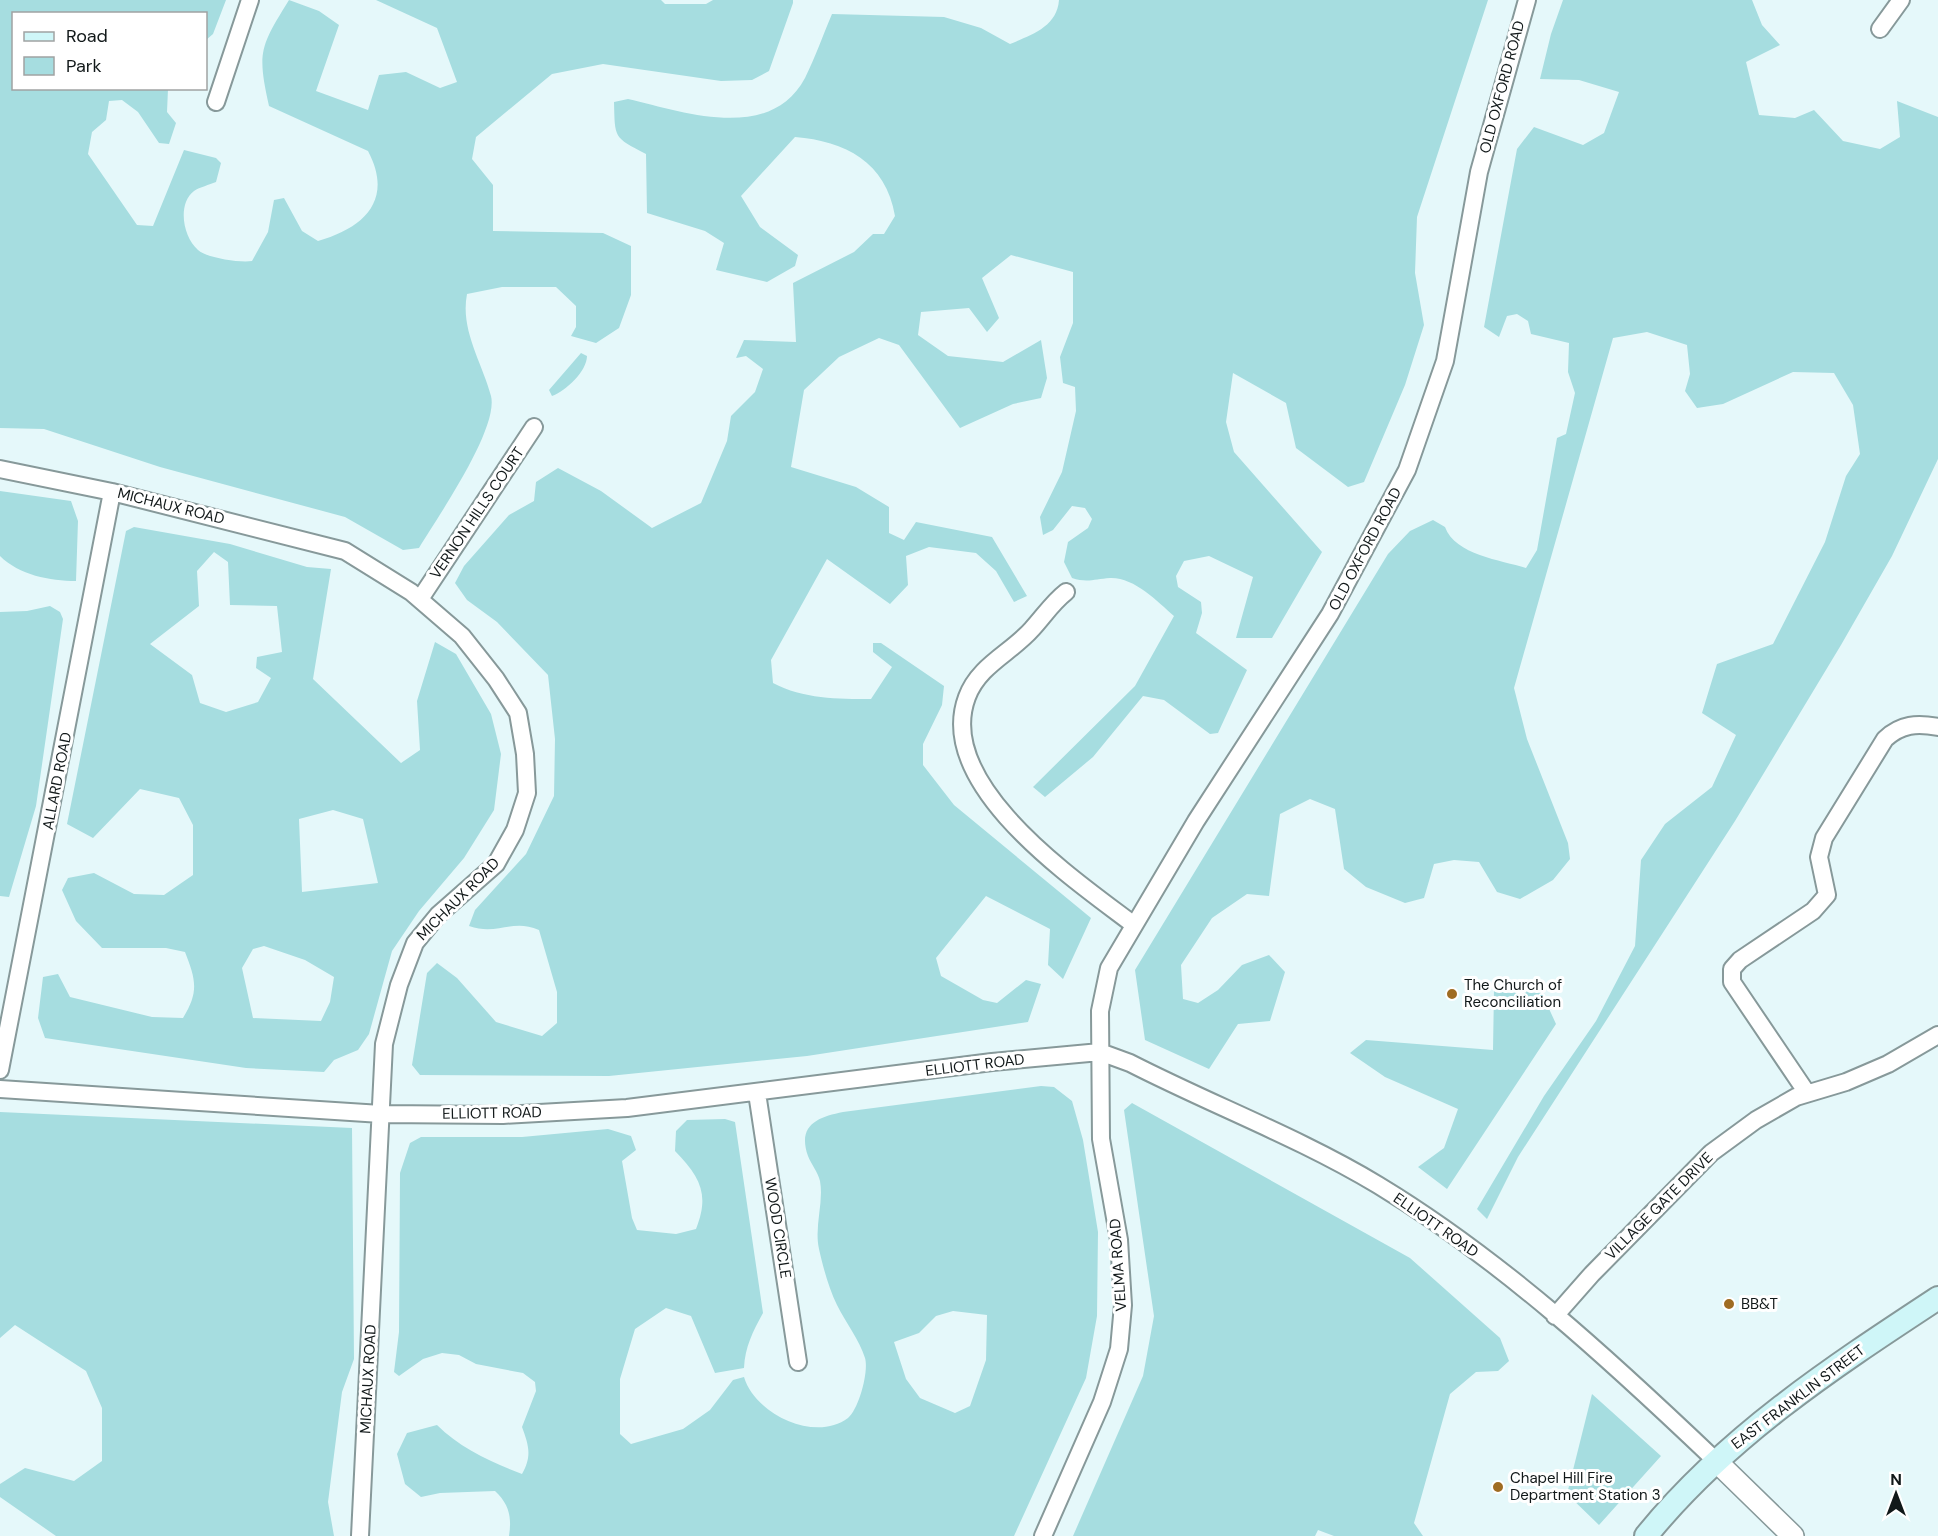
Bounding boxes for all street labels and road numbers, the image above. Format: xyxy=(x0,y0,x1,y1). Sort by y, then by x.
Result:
street label: OLD OXFORD ROAD xyxy=(1475,18,1529,156)
street label: VERNON HILLS COURT xyxy=(425,443,529,583)
street label: MICHAUX ROAD xyxy=(115,483,227,529)
street label: OLD OXFORD ROAD xyxy=(1324,484,1406,614)
street label: ALLARD ROAD xyxy=(38,730,76,832)
street label: MICHAUX ROAD xyxy=(412,853,504,945)
street label: ELLIOTT ROAD xyxy=(924,1049,1026,1081)
street label: ELLIOTT ROAD xyxy=(442,1102,542,1124)
street label: VILLAGE GATE DRIVE xyxy=(1601,1148,1717,1264)
street label: WOOD CIRCLE xyxy=(760,1176,796,1280)
street label: ELLIOTT ROAD xyxy=(1389,1188,1483,1262)
street label: VELMA ROAD xyxy=(1105,1218,1131,1312)
street label: MICHAUX ROAD xyxy=(355,1324,381,1434)
street label: EAST FRANKLIN STREET xyxy=(1727,1340,1869,1454)

